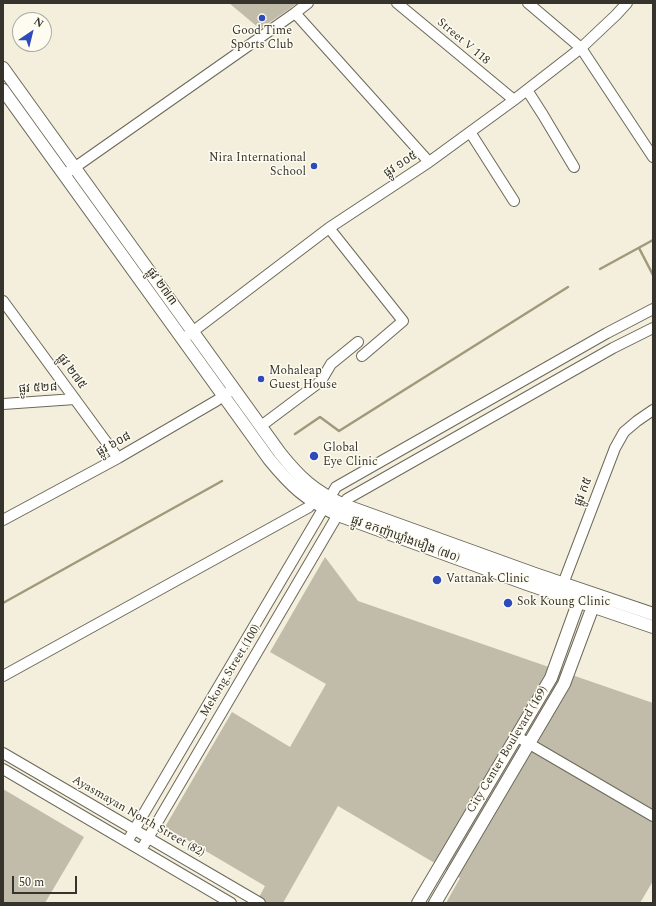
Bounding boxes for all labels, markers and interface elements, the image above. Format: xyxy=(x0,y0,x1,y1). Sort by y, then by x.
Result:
north arrow xyxy=(12,12,52,52)
text: N xyxy=(30,13,47,32)
marker: Good Time Sports Club xyxy=(257,13,267,23)
street label: Street V 118 xyxy=(434,16,492,68)
place label: Good Time Sports Club xyxy=(231,25,293,53)
street label: ផ្លូវ ១០៥ xyxy=(381,149,421,181)
place label: Nira International School xyxy=(209,152,306,180)
marker: Nira International School xyxy=(309,161,319,171)
street label: ផ្លូវ ២៧៣ xyxy=(142,265,180,309)
street label: ផ្លូវ ២៧៥ xyxy=(53,351,89,393)
place label: Mohaleap Guest House xyxy=(269,365,337,393)
marker: Mohaleap Guest House xyxy=(256,374,266,384)
street label: ផ្លូវ ៥២៨ xyxy=(18,381,58,397)
street label: ផ្លូវ ៦០៨ xyxy=(94,430,134,460)
place label: Global Eye Clinic xyxy=(323,442,378,470)
marker: Global Eye Clinic xyxy=(308,450,320,462)
street label: ផ្លូវ ក៥ xyxy=(572,476,596,508)
street label: ផ្លូវ ឧកញ៉ាឃ្លាំងមឿង (៧០) xyxy=(348,514,462,566)
place label: Vattanak Clinic xyxy=(446,573,529,587)
marker: Vattanak Clinic xyxy=(431,574,443,586)
place label: Sok Koung Clinic xyxy=(517,596,610,610)
marker: Sok Koung Clinic xyxy=(502,597,514,609)
street label: Mekong Street (100) xyxy=(198,622,264,720)
street label: City Center Boulevard (169) xyxy=(464,684,552,816)
street label: Ayasmayan North Street (82) xyxy=(69,773,207,861)
scale bar xyxy=(14,868,79,894)
text: 50 m xyxy=(19,873,44,892)

